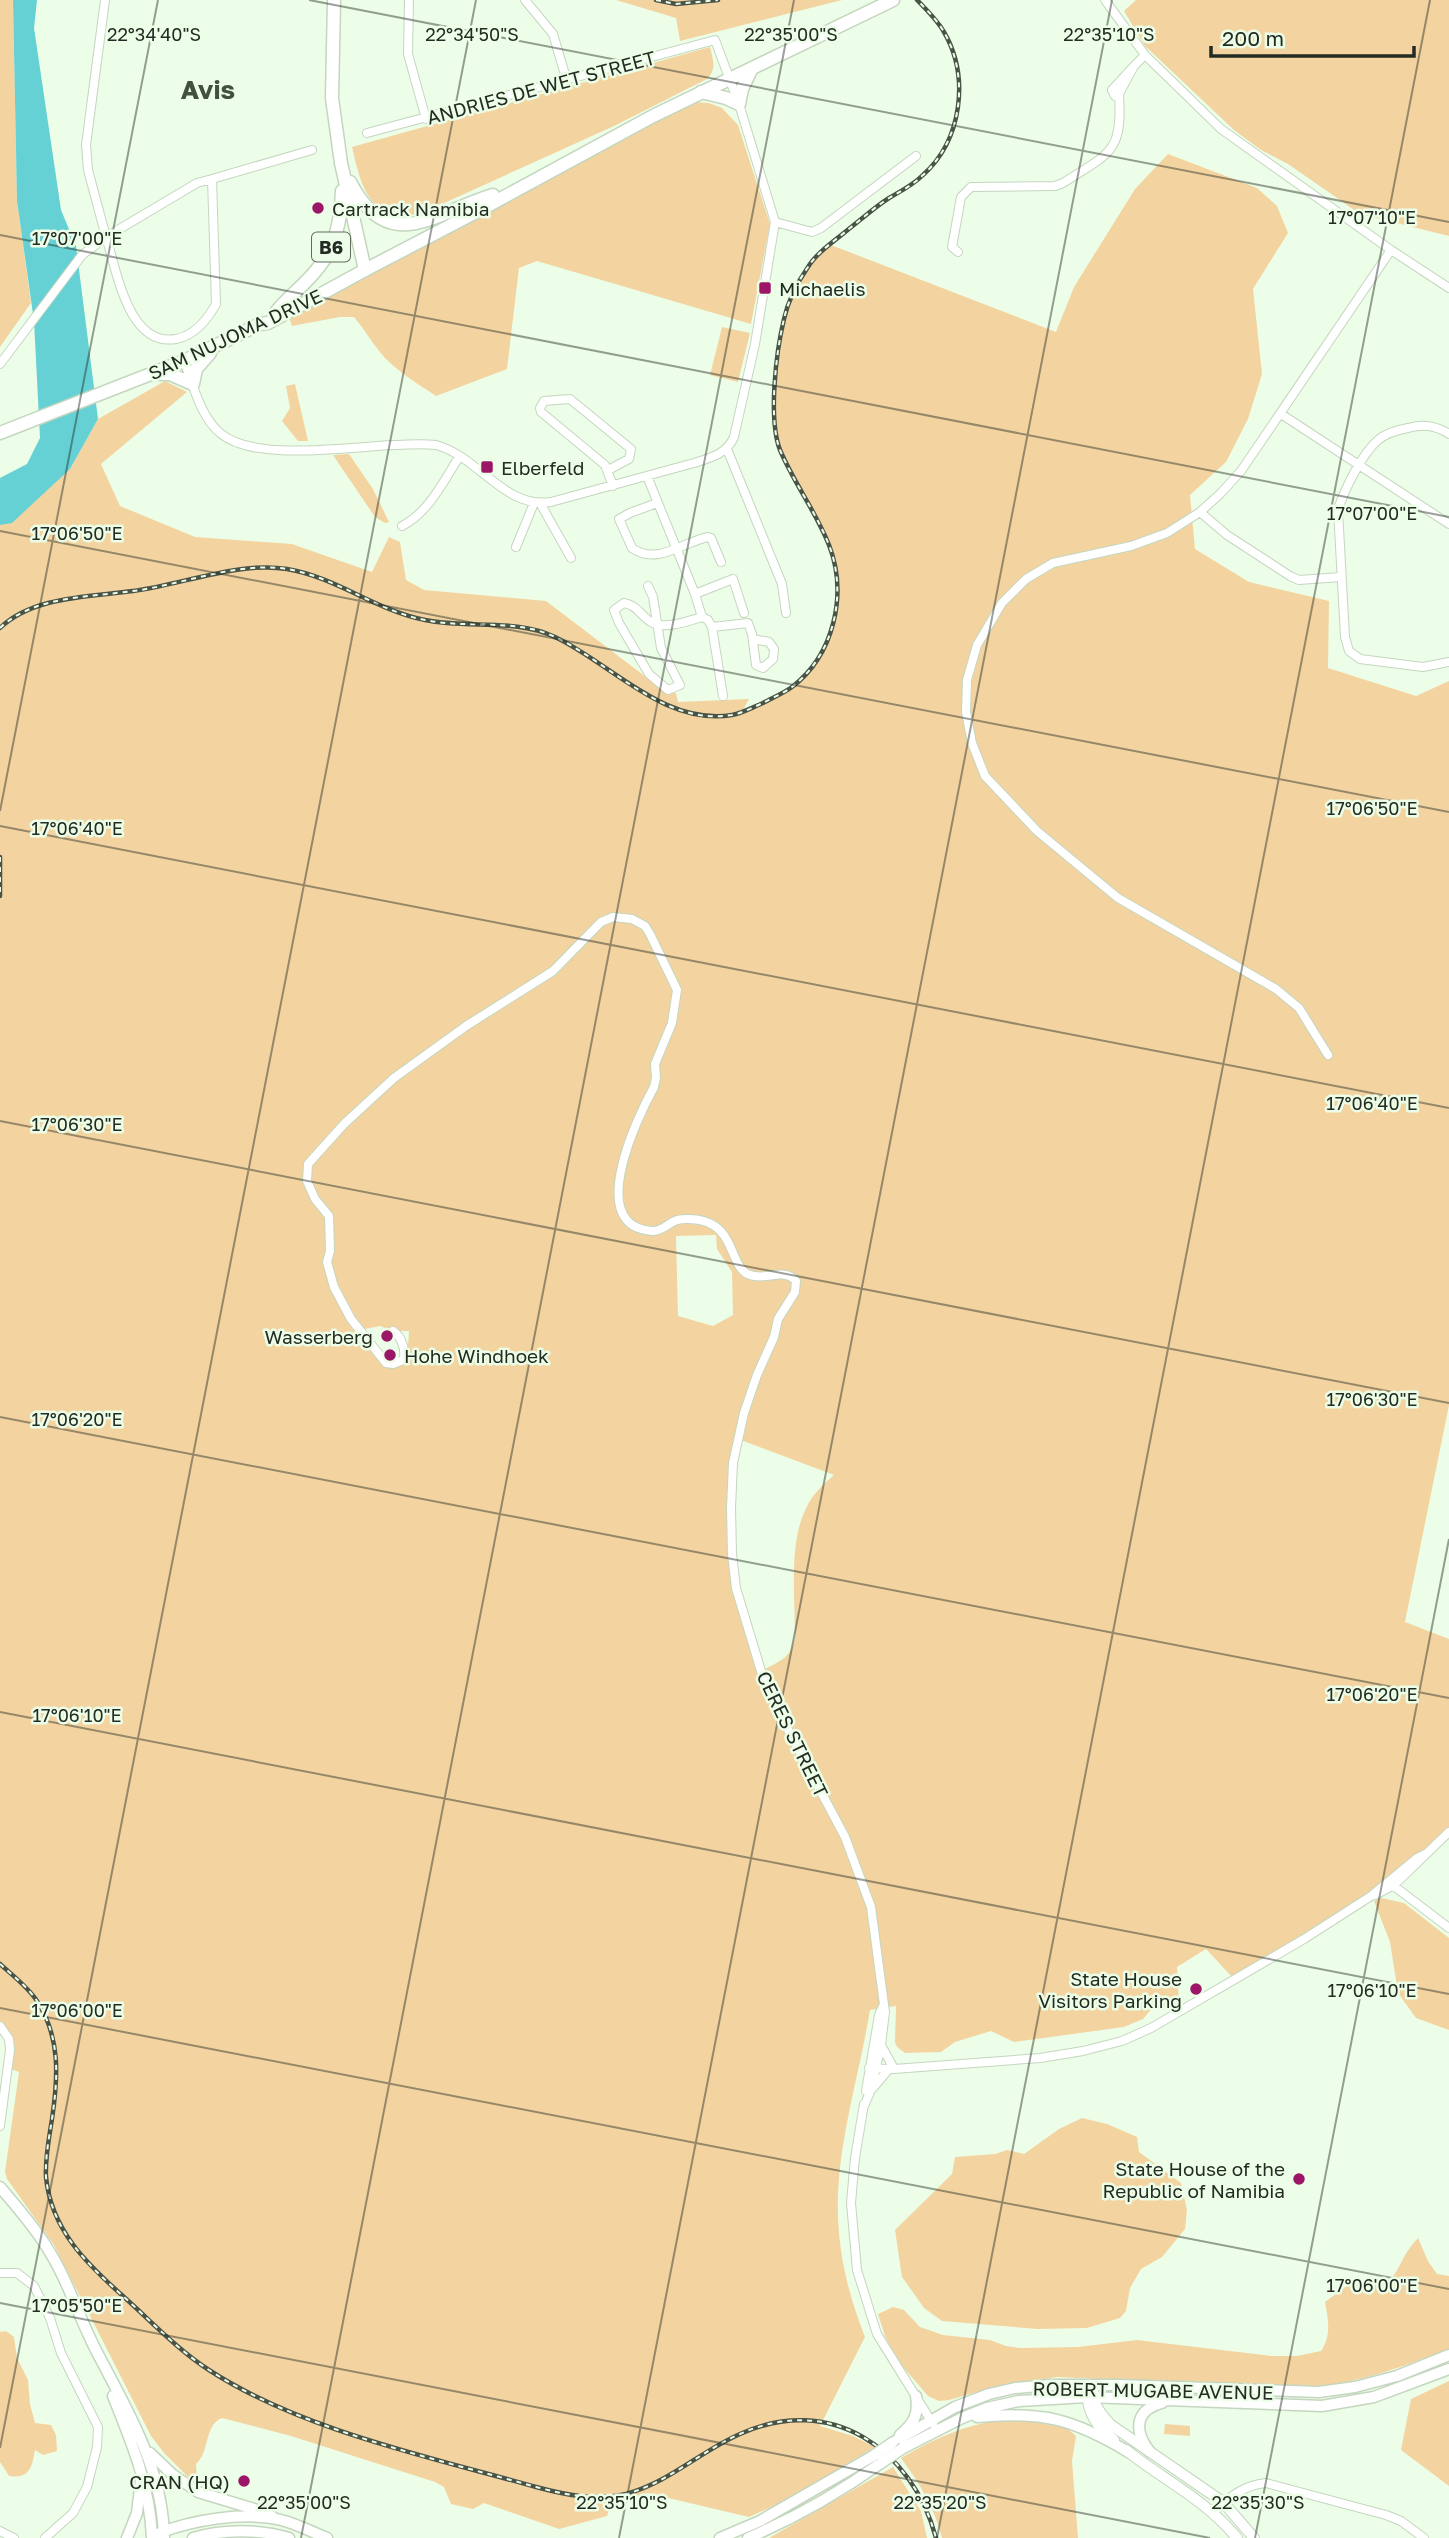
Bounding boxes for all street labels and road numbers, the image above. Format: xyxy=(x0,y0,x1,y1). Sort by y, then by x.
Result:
street label: ANDRIES DE WET STREET xyxy=(424,45,658,129)
road number: B6 xyxy=(312,232,350,262)
street label: SAM NUJOMA DRIVE xyxy=(144,284,326,384)
street label: CERES STREET xyxy=(752,1667,834,1801)
street label: ROBERT MUGABE AVENUE xyxy=(1032,2376,1274,2404)

